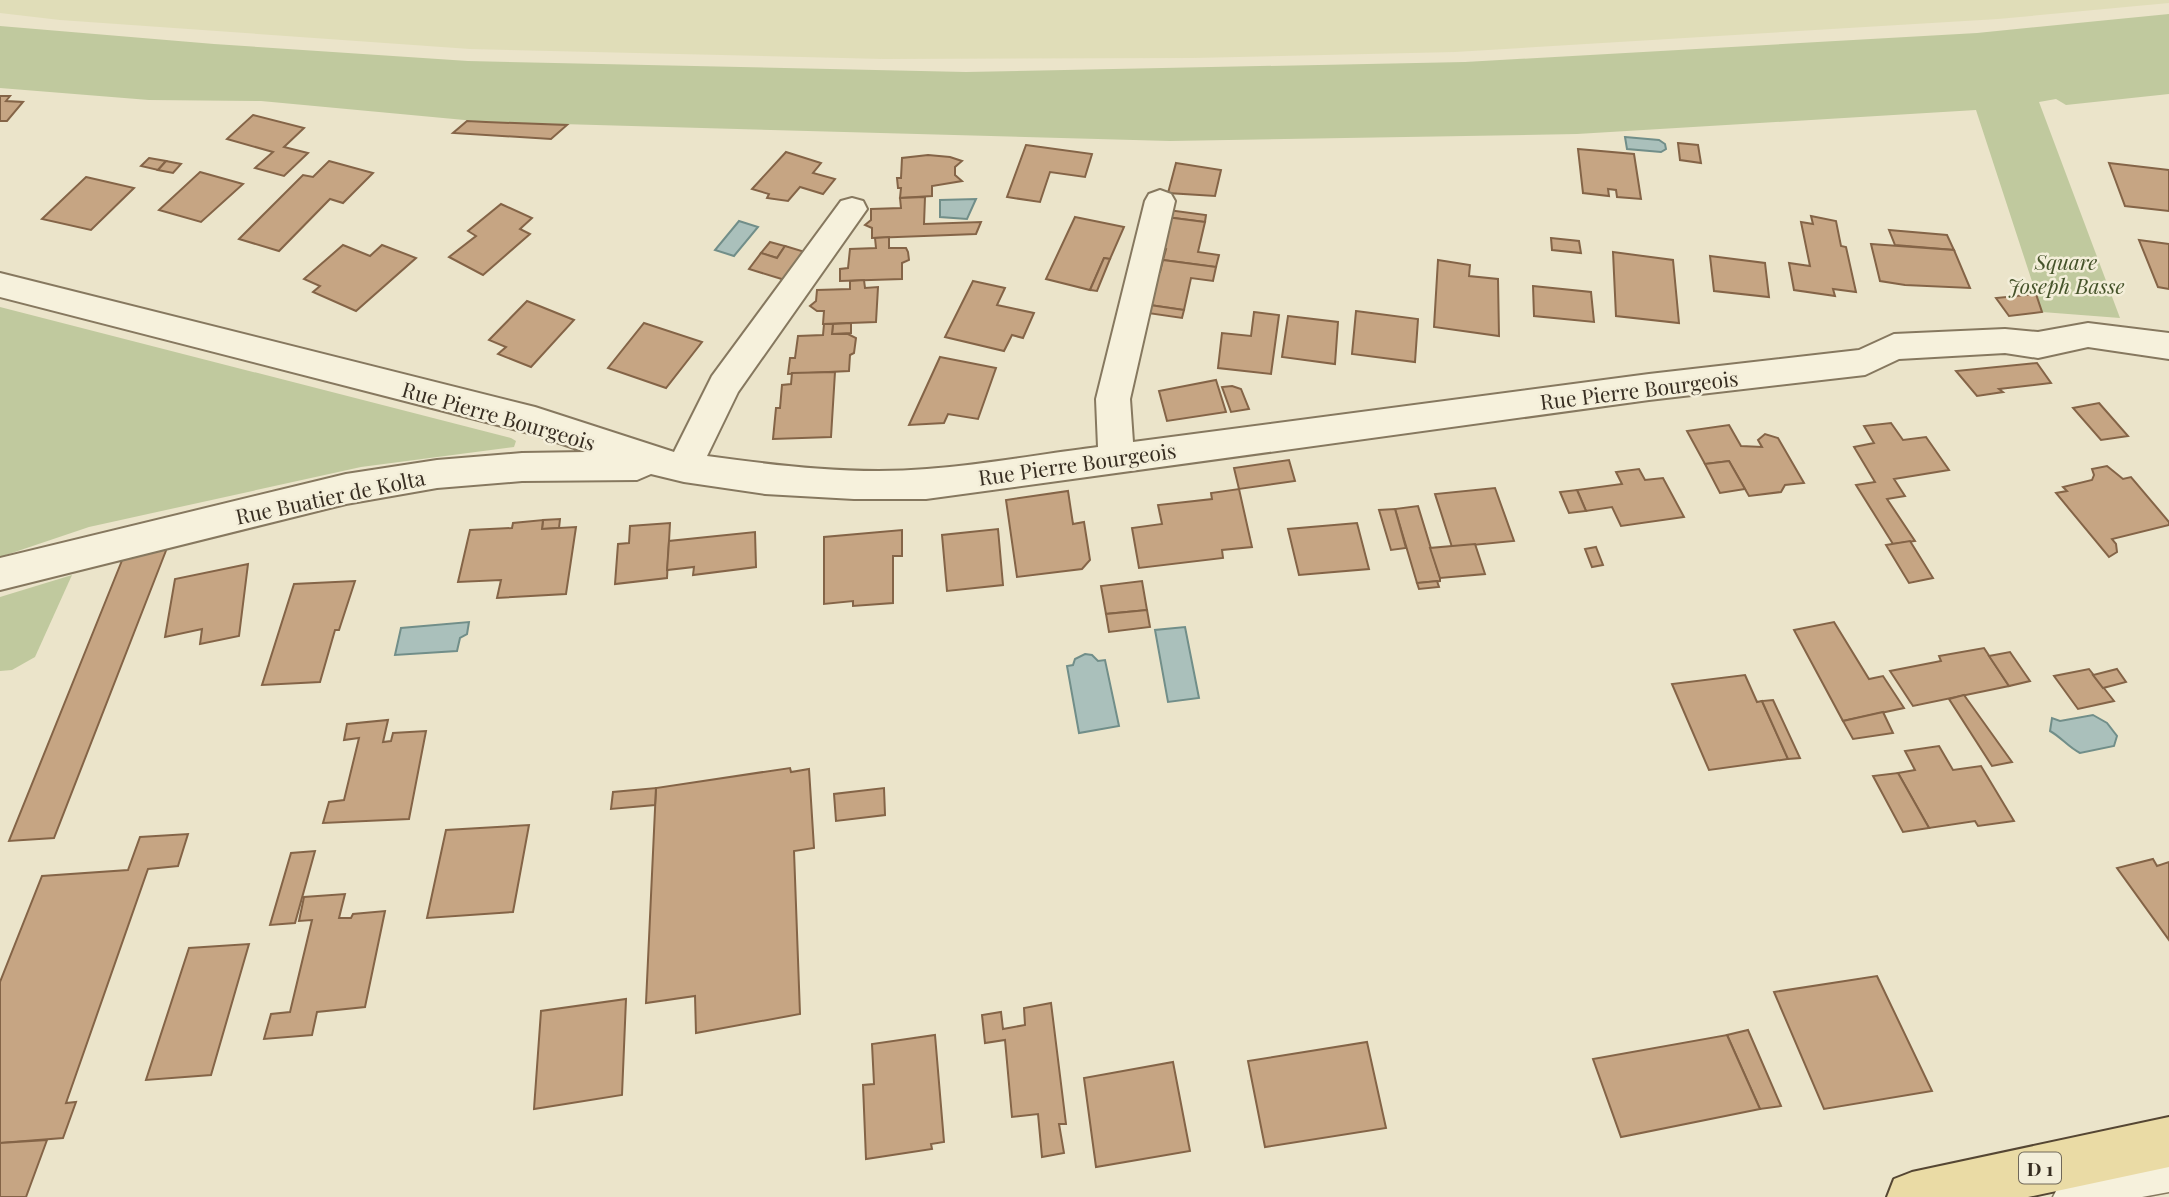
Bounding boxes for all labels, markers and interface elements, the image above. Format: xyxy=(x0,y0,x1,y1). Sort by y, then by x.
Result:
park label: Square Joseph Basse xyxy=(2008,247,2124,299)
street label: Rue Pierre Bourgeois xyxy=(1538,363,1740,415)
street label: Rue Pierre Bourgeois xyxy=(399,374,599,456)
street label: Rue Pierre Bourgeois xyxy=(976,435,1178,491)
street label: Rue Buatier de Kolta xyxy=(233,462,428,530)
road number: D 1 xyxy=(2019,1152,2061,1184)

